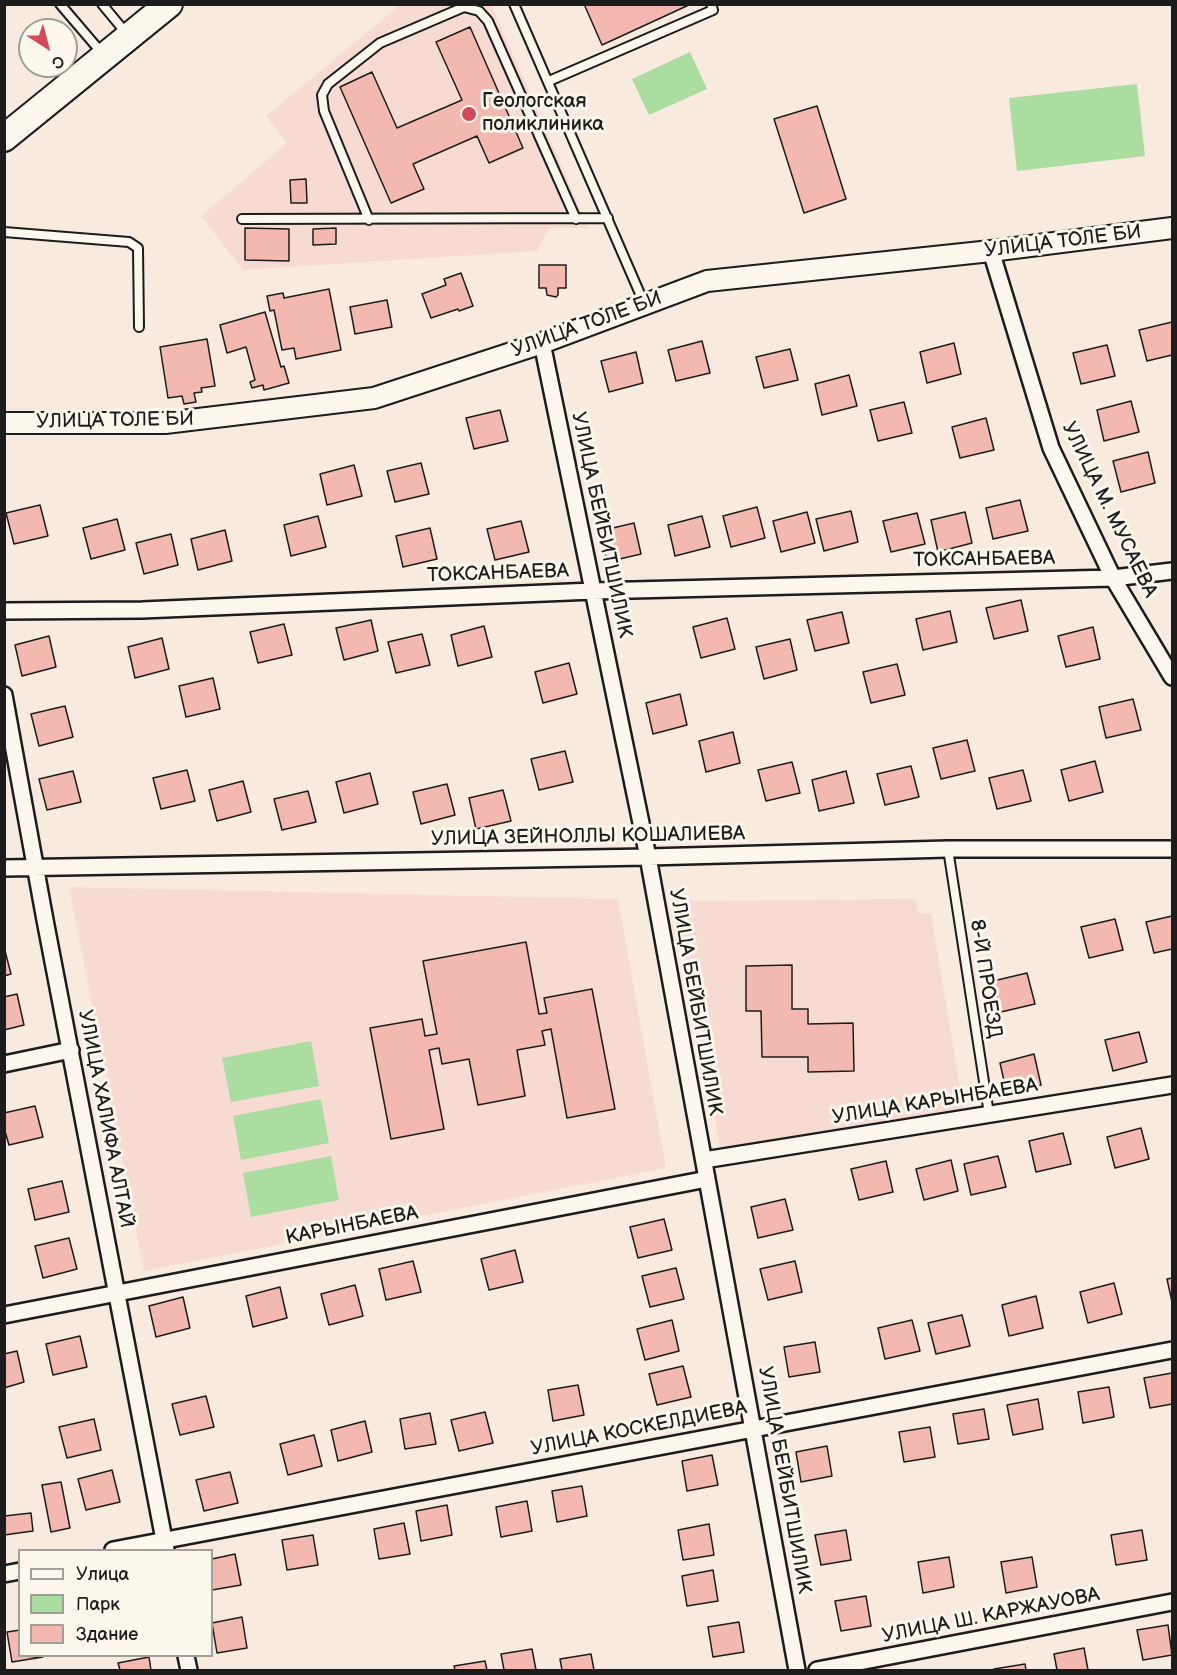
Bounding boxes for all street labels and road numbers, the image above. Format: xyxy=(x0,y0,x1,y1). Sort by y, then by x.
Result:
street label: УЛИЦА ТОЛЕ БИ xyxy=(983,220,1143,264)
street label: УЛИЦА ТОЛЕ БИ xyxy=(509,287,665,363)
street label: УЛИЦА ТОЛЕ БИ xyxy=(36,408,194,434)
street label: УЛИЦА БЕЙБИТШИЛИК xyxy=(565,410,637,640)
street label: УЛИЦА М. МУСАЕВА xyxy=(1056,418,1162,602)
street label: ТОКСАНБАЕВА xyxy=(913,547,1055,573)
street label: ТОКСАНБАЕВА xyxy=(427,560,569,588)
street label: УЛИЦА ЗЕЙНОЛЛЫ КОШАЛИЕВА xyxy=(431,822,745,852)
street label: УЛИЦА БЕЙБИТШИЛИК xyxy=(663,887,727,1117)
street label: 8-Й ПРОЕЗД xyxy=(964,918,1006,1040)
street label: УЛИЦА ХАЛИФА АЛТАЙ xyxy=(72,1008,138,1230)
street label: УЛИЦА КАРЫНБАЕВА xyxy=(831,1074,1039,1130)
street label: КАРЫНБАЕВА xyxy=(284,1201,420,1251)
street label: УЛИЦА БЕЙБИТШИЛИК xyxy=(752,1365,816,1595)
street label: УЛИЦА КОСКЕЛДИЕВА xyxy=(529,1396,749,1462)
street label: УЛИЦА Ш. КАРЖАУОВА xyxy=(880,1583,1102,1649)

